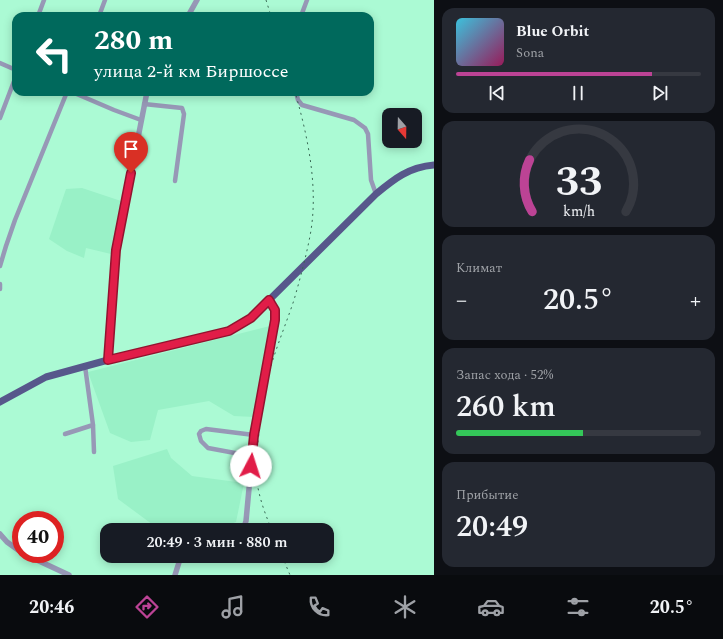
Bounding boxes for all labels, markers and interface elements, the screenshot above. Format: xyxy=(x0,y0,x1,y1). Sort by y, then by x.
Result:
text: 280 m xyxy=(94,19,173,62)
text: Blue Orbit xyxy=(516,20,589,43)
icon: left xyxy=(28,28,80,80)
text: Sona xyxy=(516,43,544,63)
text: улица 2-й км Биршоссе xyxy=(94,58,289,85)
icon: previous xyxy=(486,82,508,104)
icon: pause xyxy=(567,82,589,104)
icon: next xyxy=(649,82,671,104)
north arrow xyxy=(382,108,422,148)
map controls xyxy=(382,108,422,148)
pin xyxy=(114,132,148,173)
icon: arrive xyxy=(120,138,142,160)
text: 33 xyxy=(555,151,602,214)
text: km/h xyxy=(562,201,595,223)
text: Климат xyxy=(456,258,502,278)
text: 20.5° xyxy=(543,277,614,323)
text: − xyxy=(456,284,467,317)
text: + xyxy=(690,284,701,317)
text: Запас хода · 52% xyxy=(456,365,553,385)
text: 260 km xyxy=(456,384,556,430)
position arrow xyxy=(230,445,272,487)
text: Прибытие xyxy=(456,485,518,505)
text: 20:49 xyxy=(456,504,528,550)
speed limit sign: 40 xyxy=(12,511,64,563)
text: 20:49 · 3 мин · 880 m xyxy=(147,531,287,554)
icon: directions xyxy=(133,593,161,621)
icon: music xyxy=(219,593,247,621)
icon: phone xyxy=(305,593,333,621)
icon: climate xyxy=(391,593,419,621)
icon: car xyxy=(477,593,505,621)
icon: filters xyxy=(564,593,592,621)
text: 20:46 xyxy=(29,594,74,621)
text: 20.5° xyxy=(650,594,694,621)

